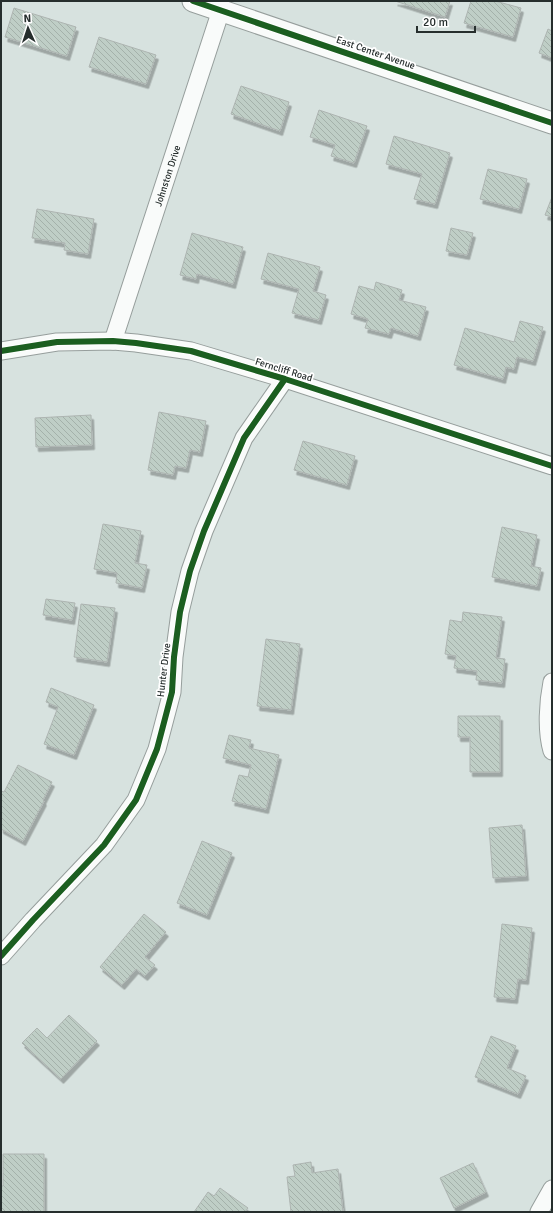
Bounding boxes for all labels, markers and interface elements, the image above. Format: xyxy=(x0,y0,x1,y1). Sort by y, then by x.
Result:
north arrow xyxy=(8,8,48,48)
scale bar xyxy=(417,8,475,34)
text: N xyxy=(23,12,32,25)
text: 20 m xyxy=(423,15,448,30)
street label: East Center Avenue xyxy=(335,34,417,72)
street label: Johnston Drive xyxy=(152,144,184,208)
street label: Ferncliff Road xyxy=(254,356,314,384)
street label: Hunter Drive xyxy=(155,642,173,698)

